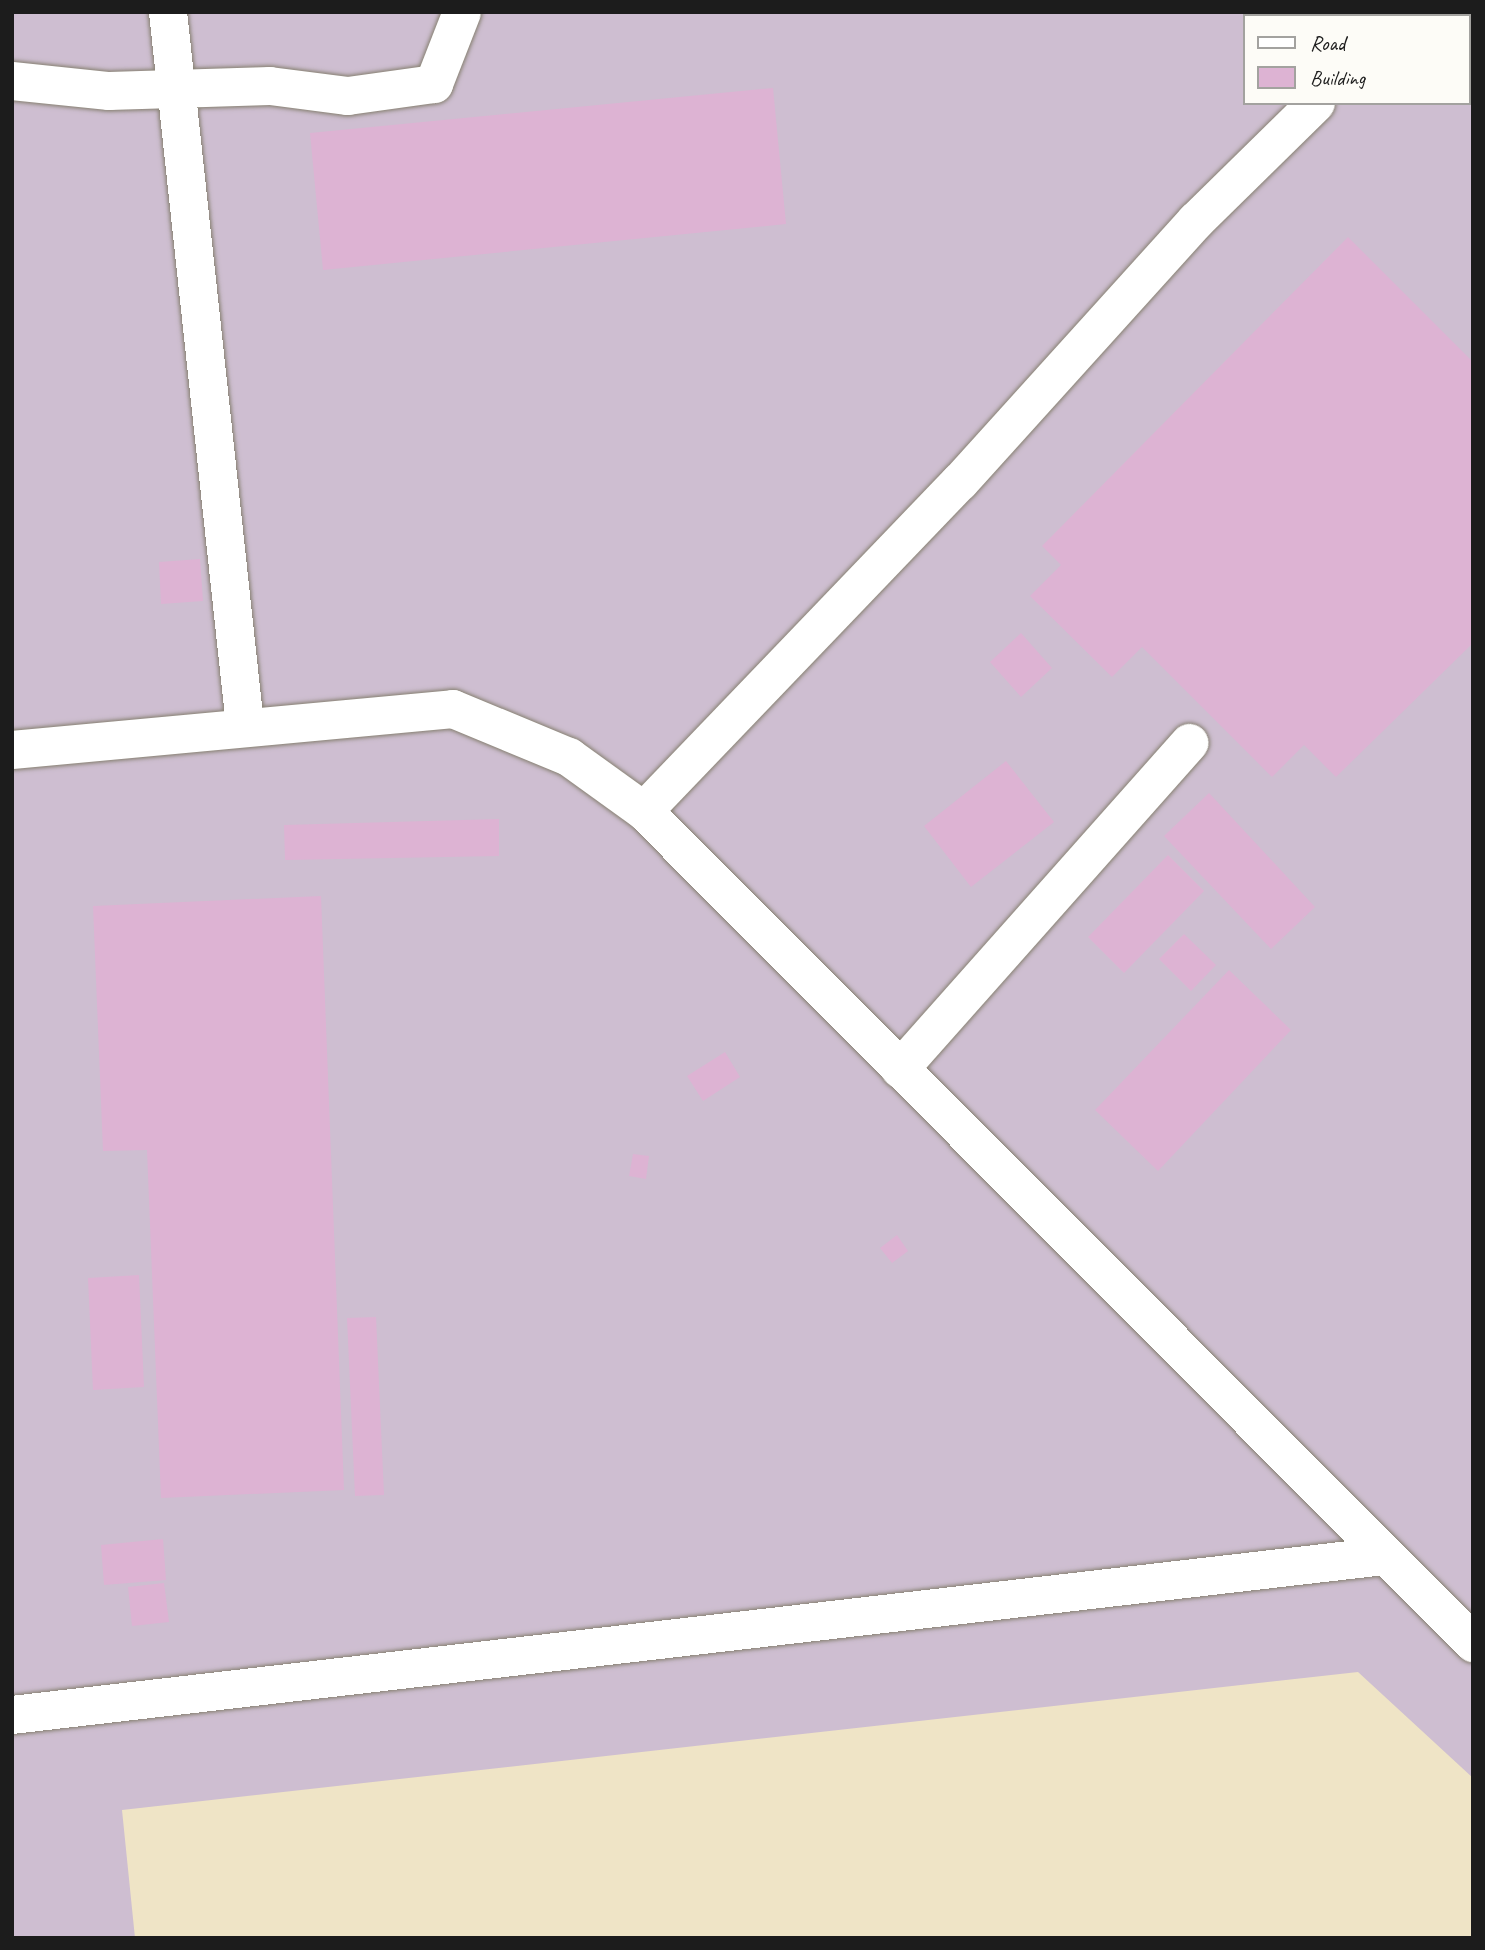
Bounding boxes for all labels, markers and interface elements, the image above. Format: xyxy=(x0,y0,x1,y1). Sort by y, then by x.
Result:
legend xyxy=(1244,14,1471,105)
text: Road xyxy=(1310,30,1345,56)
text: Building xyxy=(1310,65,1365,91)

